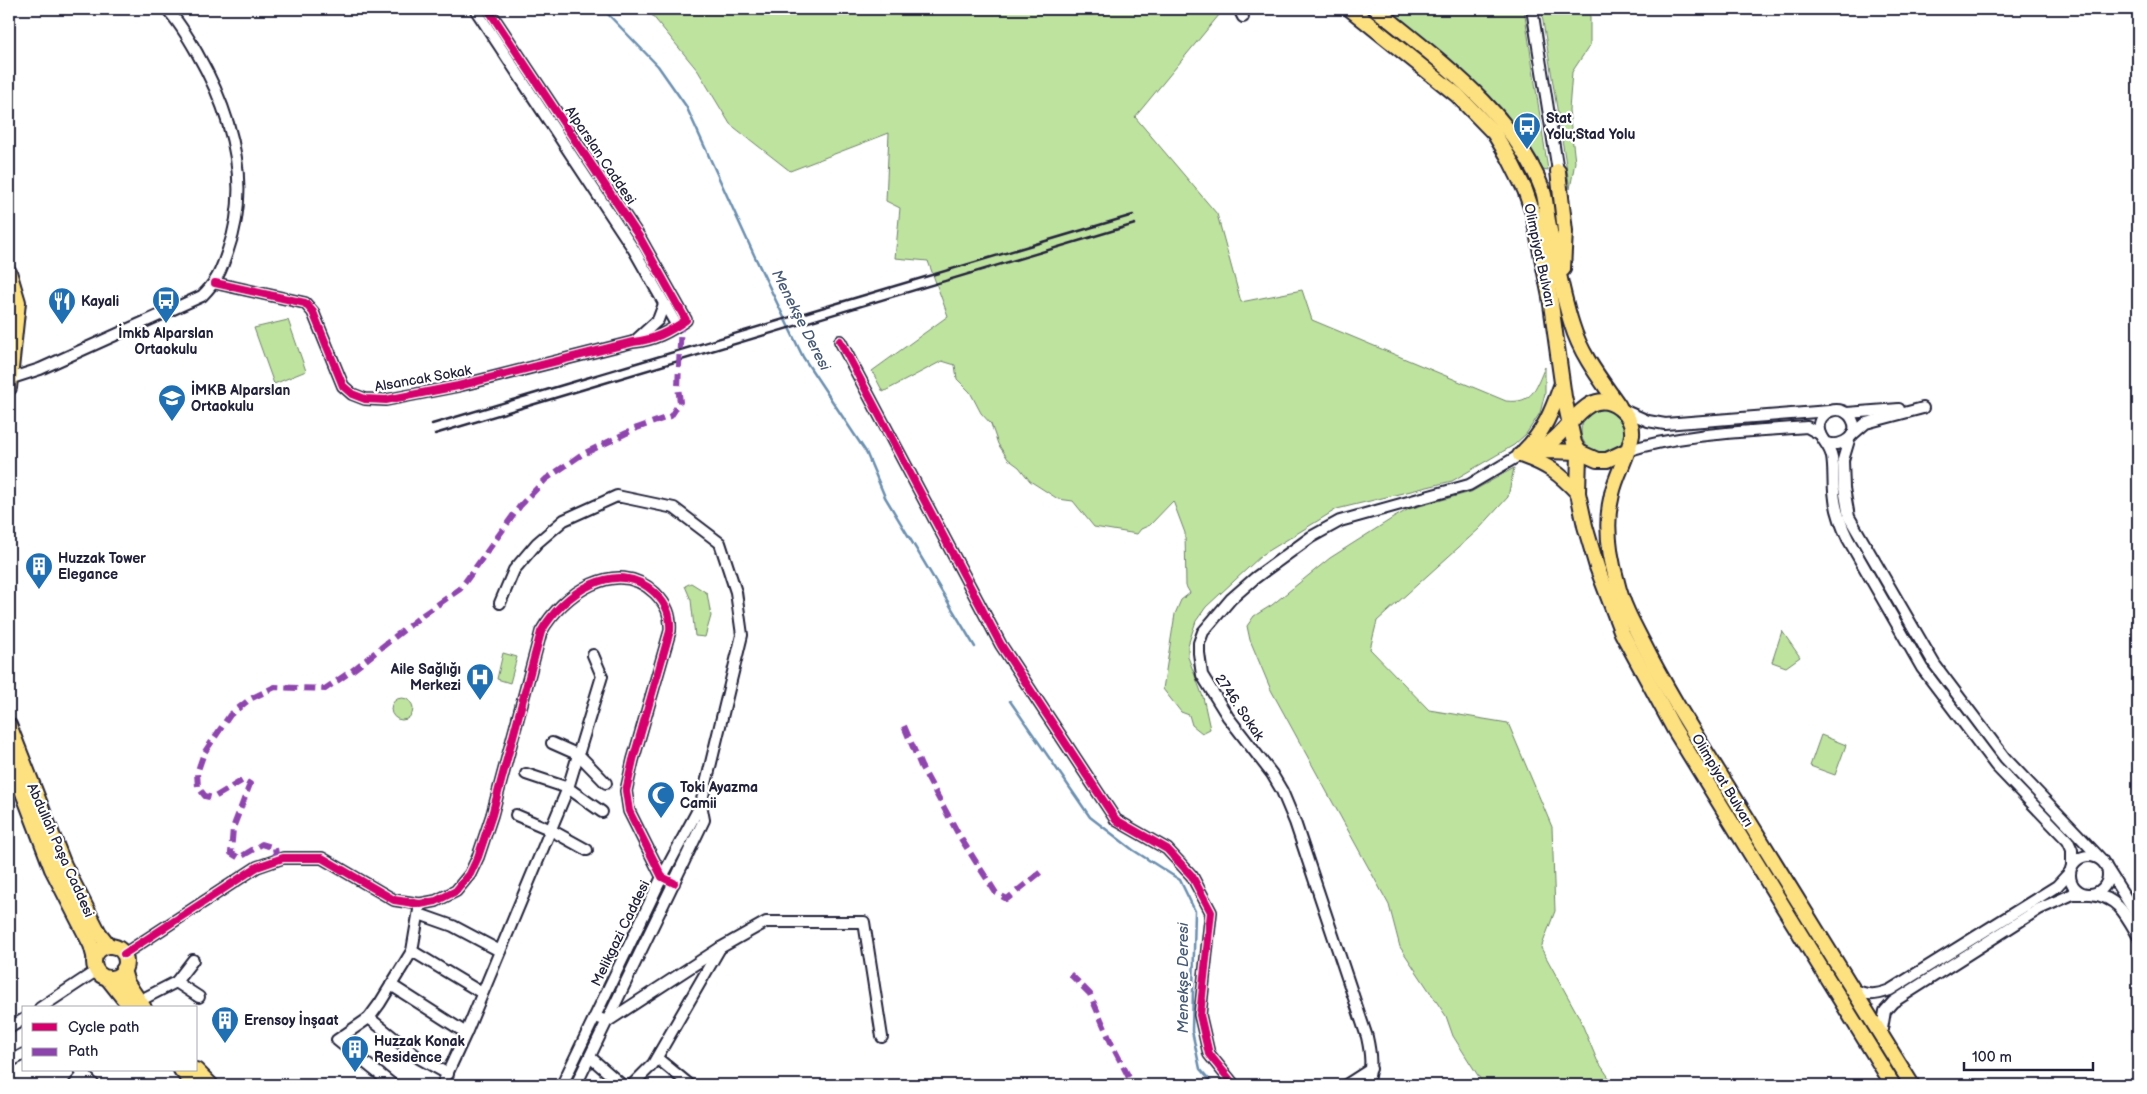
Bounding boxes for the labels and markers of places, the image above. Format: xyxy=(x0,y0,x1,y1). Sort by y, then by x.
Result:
place label: Stat Yolu;Stad Yolu xyxy=(1546,110,1635,143)
bus stop icon: Stat Yolu;Stad Yolu xyxy=(1512,111,1542,150)
bus stop icon: İmkb Alparslan Ortaokulu xyxy=(151,285,181,324)
restaurant icon: Kayali xyxy=(47,286,77,325)
place label: Kayali xyxy=(81,293,119,310)
place label: İmkb Alparslan Ortaokulu xyxy=(118,323,214,358)
place label: İMKB Alparslan Ortaokulu xyxy=(191,380,290,415)
school or university icon: İMKB Alparslan Ortaokulu xyxy=(157,383,187,422)
place label: Huzzak Tower Elegance xyxy=(58,550,146,583)
building icon: Huzzak Tower Elegance xyxy=(24,551,54,590)
place label: Aile Sağlığı Merkezi xyxy=(390,661,461,694)
hospital icon: Aile Sağlığı Merkezi xyxy=(465,662,495,701)
place label: Toki Ayazma Camii xyxy=(680,779,758,812)
mosque icon: Toki Ayazma Camii xyxy=(646,780,676,819)
building icon: Erensoy İnşaat xyxy=(210,1005,240,1044)
place label: Erensoy İnşaat xyxy=(244,1010,339,1029)
place label: Huzzak Konak Residence xyxy=(374,1033,466,1066)
building icon: Huzzak Konak Residence xyxy=(340,1034,370,1073)

